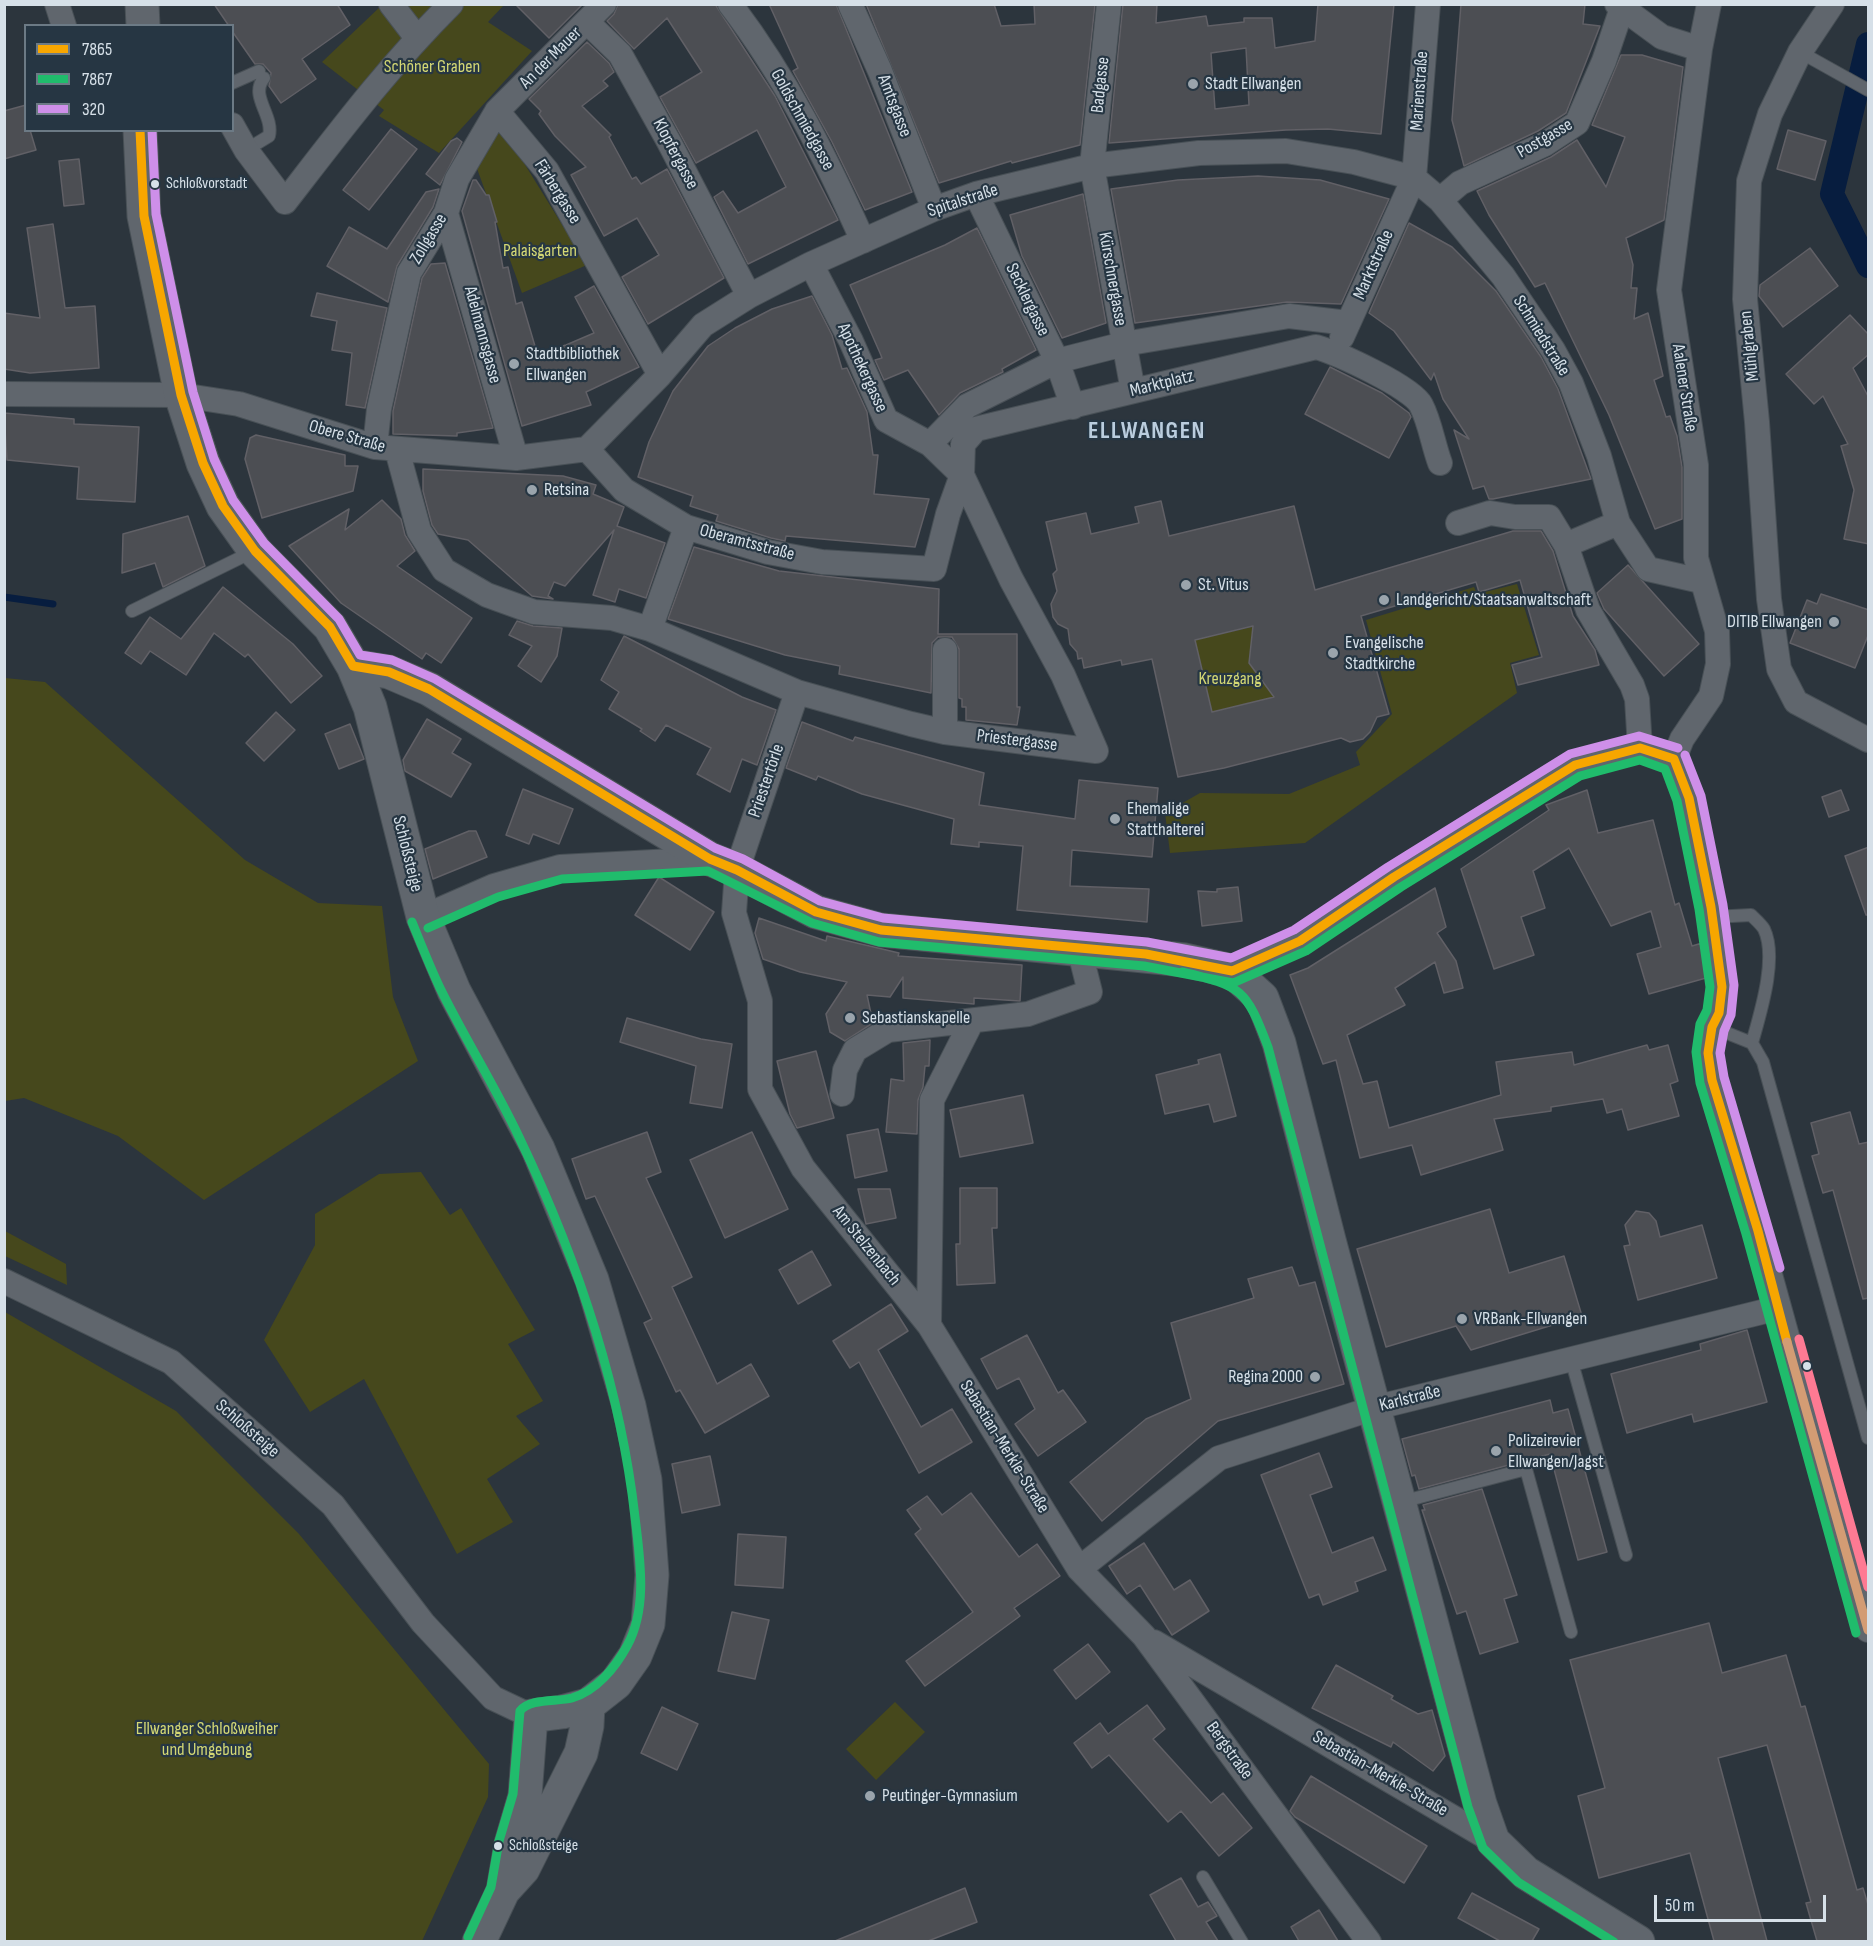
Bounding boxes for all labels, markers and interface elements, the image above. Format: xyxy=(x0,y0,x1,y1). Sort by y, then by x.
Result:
street label: An der Mauer xyxy=(515,22,587,94)
legend xyxy=(24,24,234,132)
text: 7865 xyxy=(82,39,112,60)
street label: Marienstraße xyxy=(1406,51,1434,131)
park label: Schöner Graben xyxy=(384,56,480,78)
street label: Badgasse xyxy=(1087,56,1115,114)
street label: Goldschmiedgasse xyxy=(765,66,839,174)
text: 7867 xyxy=(82,69,112,90)
street label: Amtsgasse xyxy=(872,72,916,140)
place label: Stadt Ellwangen xyxy=(1205,73,1302,95)
marker: Stadt Ellwangen xyxy=(1186,77,1200,91)
text: 320 xyxy=(82,99,105,120)
street label: Postgasse xyxy=(1513,114,1577,164)
street label: Klopfergasse xyxy=(647,115,703,193)
street label: Färbergasse xyxy=(529,156,585,228)
place label: Schloßvorstadt xyxy=(166,174,247,194)
marker: Schloßvorstadt xyxy=(149,178,161,190)
street label: Spitalstraße xyxy=(925,179,1001,223)
street label: Zollgasse xyxy=(406,210,452,268)
street label: Marktstraße xyxy=(1349,227,1399,303)
street label: Kürschnergasse xyxy=(1093,230,1131,328)
park label: Palaisgarten xyxy=(503,240,577,262)
street label: Secklergasse xyxy=(1000,260,1054,340)
street label: Adelmannsgasse xyxy=(459,284,505,386)
street label: Schmiedstraße xyxy=(1508,292,1574,380)
street label: Mühlgraben xyxy=(1736,310,1764,382)
street label: Apothekergasse xyxy=(832,320,892,416)
place label: Stadtbibliothek Ellwangen xyxy=(526,343,619,386)
street label: Aalener Straße xyxy=(1666,343,1702,433)
marker: Stadtbibliothek Ellwangen xyxy=(507,357,521,371)
street label: Marktplatz xyxy=(1128,366,1196,402)
street label: Obere Straße xyxy=(306,416,388,458)
district label: ELLWANGEN xyxy=(1088,418,1206,446)
place label: Retsina xyxy=(544,479,589,501)
marker: Retsina xyxy=(525,483,539,497)
street label: Oberamtsstraße xyxy=(697,520,797,566)
place label: St. Vitus xyxy=(1198,574,1249,596)
marker: St. Vitus xyxy=(1179,578,1193,592)
place label: Landgericht/Staatsanwaltschaft xyxy=(1396,589,1591,611)
marker: Landgericht/Staatsanwaltschaft xyxy=(1377,593,1391,607)
place label: DITIB Ellwangen xyxy=(1727,611,1822,633)
marker: DITIB Ellwangen xyxy=(1827,615,1841,629)
place label: Evangelische Stadtkirche xyxy=(1345,632,1424,674)
marker: Evangelische Stadtkirche xyxy=(1326,646,1340,660)
park label: Kreuzgang xyxy=(1199,668,1261,690)
street label: Priestergasse xyxy=(976,725,1058,757)
street label: Priestertörle xyxy=(744,741,790,821)
place label: Ehemalige Statthalterei xyxy=(1127,798,1204,840)
marker: Ehemalige Statthalterei xyxy=(1108,812,1122,826)
street label: Schloßsteige xyxy=(387,814,427,894)
place label: Sebastianskapelle xyxy=(862,1007,970,1029)
marker: Sebastianskapelle xyxy=(843,1011,857,1025)
street label: Am Stelzenbach xyxy=(827,1202,905,1290)
place label: VRBank-Ellwangen xyxy=(1474,1308,1587,1330)
marker: VRBank-Ellwangen xyxy=(1455,1312,1469,1326)
unlabelled marker xyxy=(1801,1360,1813,1372)
place label: Regina 2000 xyxy=(1228,1366,1303,1388)
marker: Regina 2000 xyxy=(1308,1370,1322,1384)
street label: Sebastian-Merkle-Straße xyxy=(954,1377,1054,1517)
street label: Karlstraße xyxy=(1377,1381,1443,1417)
street label: Schloßsteige xyxy=(211,1395,283,1463)
place label: Polizeirevier Ellwangen/Jagst xyxy=(1508,1430,1604,1472)
marker: Polizeirevier Ellwangen/Jagst xyxy=(1489,1444,1503,1458)
park label: Ellwanger Schloßweiher und Umgebung xyxy=(136,1718,278,1760)
street label: Bergstraße xyxy=(1201,1718,1257,1784)
street label: Sebastian-Merkle-Straße xyxy=(1308,1726,1452,1822)
place label: Peutinger-Gymnasium xyxy=(882,1785,1018,1807)
marker: Peutinger-Gymnasium xyxy=(863,1789,877,1803)
place label: Schloßsteige xyxy=(509,1836,578,1856)
marker: Schloßsteige xyxy=(492,1840,504,1852)
scale bar xyxy=(1657,1883,1830,1921)
text: 50 m xyxy=(1665,1895,1695,1916)

